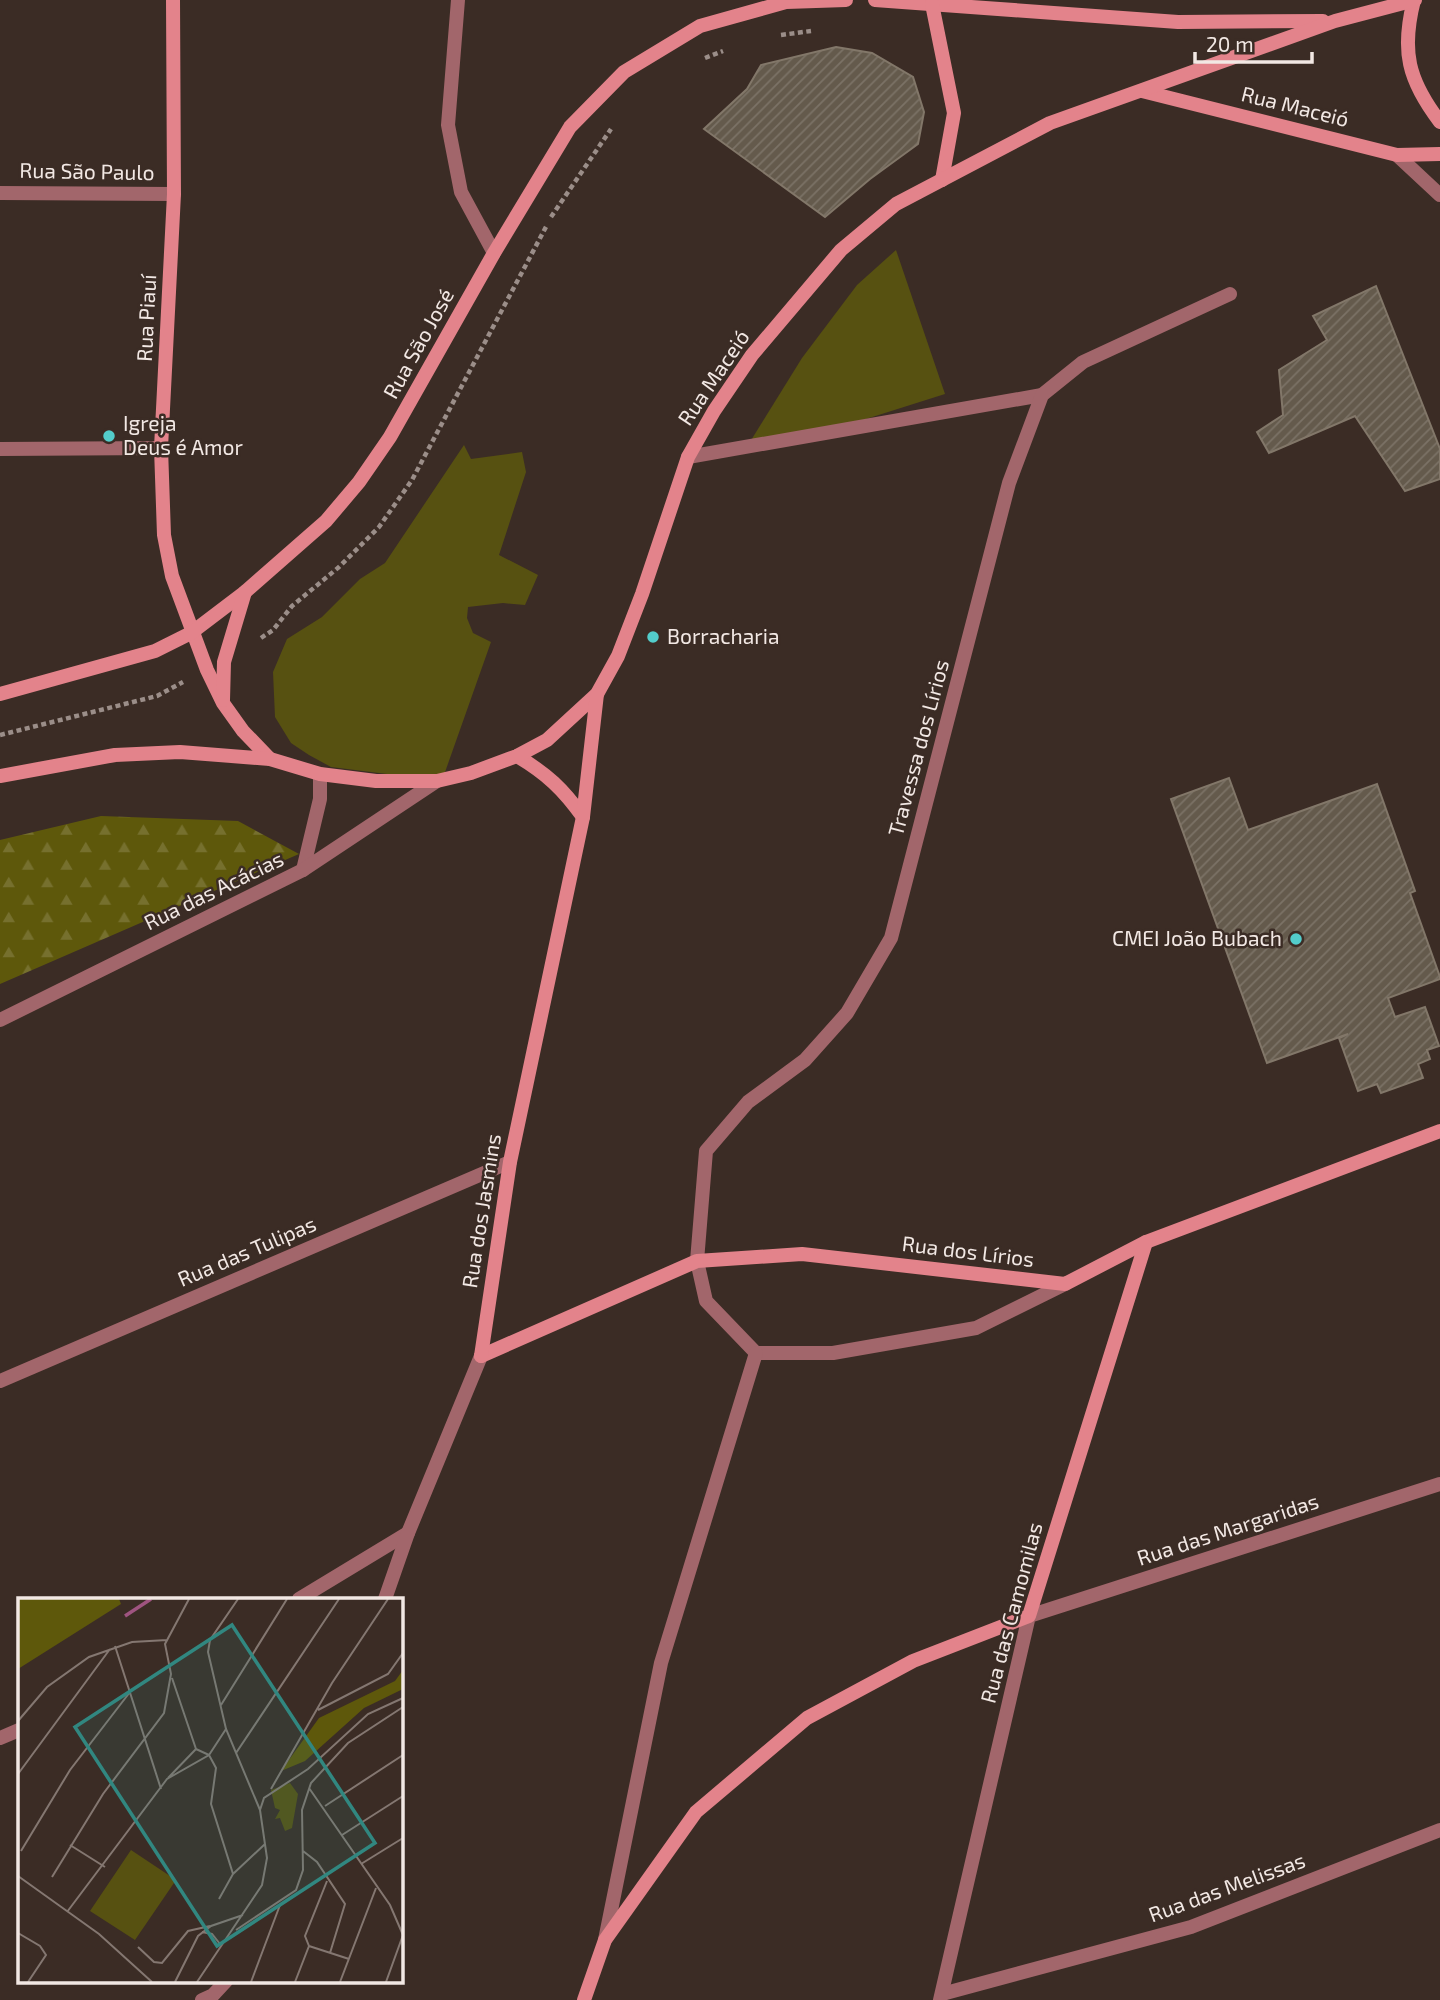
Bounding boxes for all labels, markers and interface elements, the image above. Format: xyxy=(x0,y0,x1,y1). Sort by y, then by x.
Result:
scale bar xyxy=(1195,21,1312,65)
text: 20 m xyxy=(1206,31,1254,56)
street label: Rua Maceió xyxy=(1239,80,1352,131)
street label: Rua São Paulo xyxy=(19,157,155,184)
street label: Rua Piauí xyxy=(131,273,160,362)
street label: Rua São José xyxy=(377,284,458,403)
street label: Rua Maceió xyxy=(672,325,754,430)
place label: Igreja Deus é Amor xyxy=(123,410,243,459)
marker: Igreja Deus é Amor xyxy=(101,428,117,444)
place label: Borracharia xyxy=(667,623,779,648)
marker: Borracharia xyxy=(645,629,661,645)
street label: Travessa dos Lírios xyxy=(882,657,953,839)
street label: Rua das Acácias xyxy=(140,845,287,934)
place label: CMEI João Bubach xyxy=(1112,925,1282,950)
marker: CMEI João Bubach xyxy=(1288,931,1304,947)
street label: Rua dos Jasmins xyxy=(456,1132,505,1290)
street label: Rua das Tulipas xyxy=(174,1210,319,1291)
street label: Rua dos Lírios xyxy=(901,1230,1036,1271)
street label: Rua das Margaridas xyxy=(1134,1487,1321,1570)
street label: Rua das Camomilas xyxy=(974,1520,1047,1706)
inset map xyxy=(18,1598,402,1982)
street label: Rua das Melissas xyxy=(1145,1847,1308,1927)

